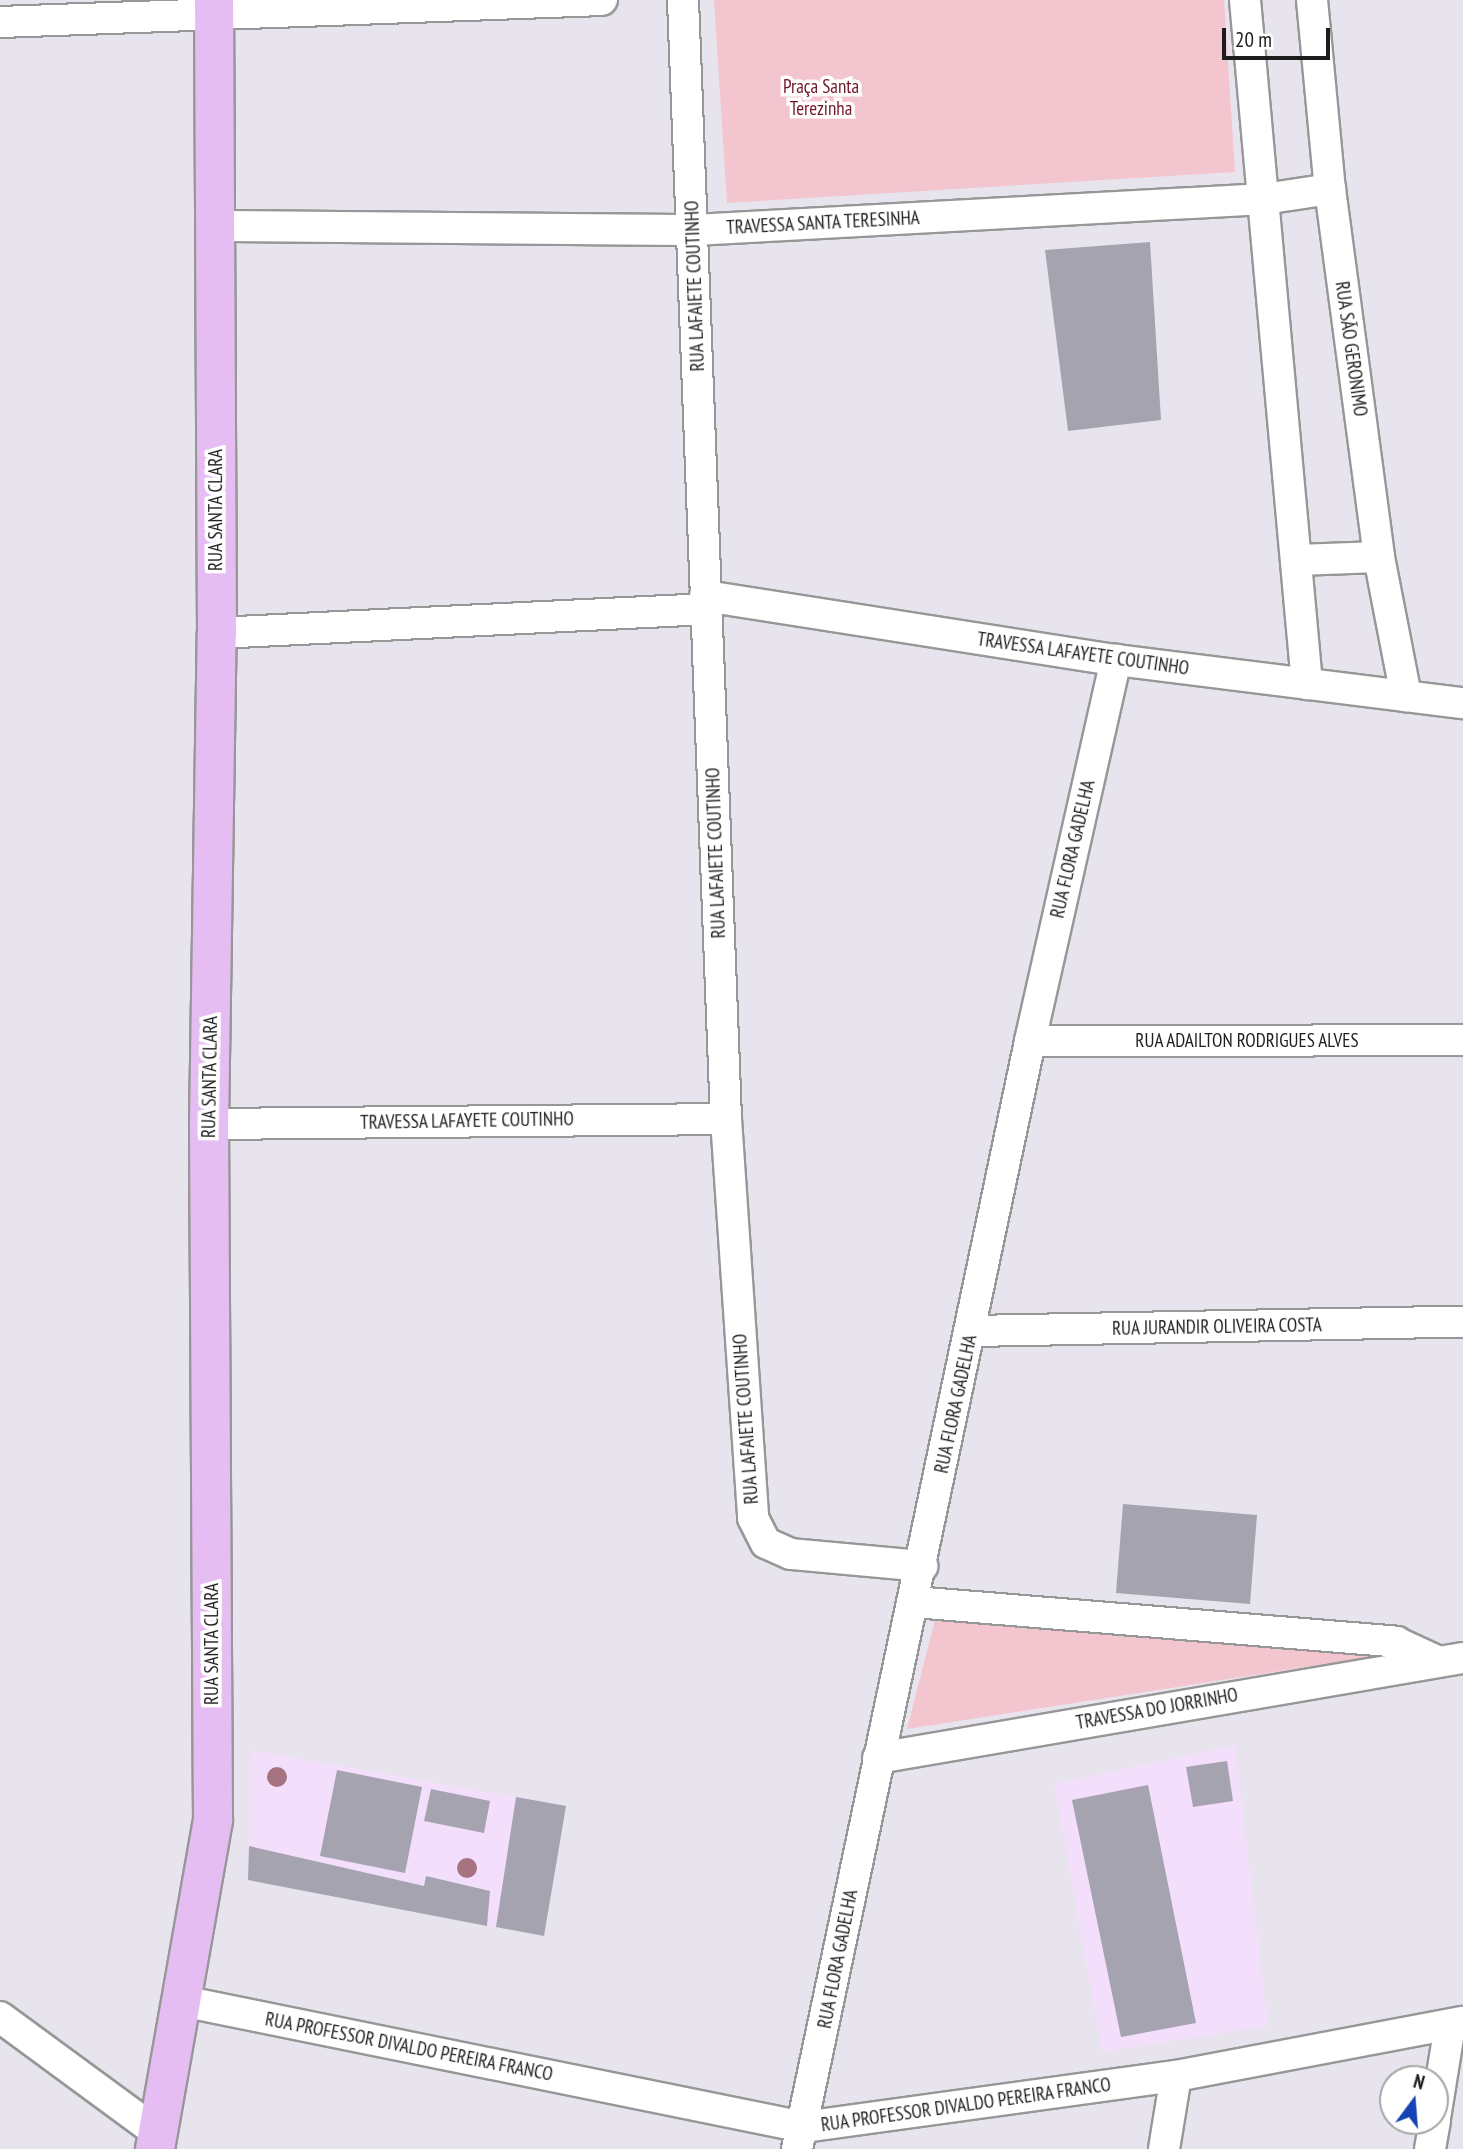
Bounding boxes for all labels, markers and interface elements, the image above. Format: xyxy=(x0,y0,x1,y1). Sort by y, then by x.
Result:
scale bar xyxy=(1225,14,1334,58)
text: 20 m xyxy=(1235,26,1272,53)
park label: Praça Santa Terezinha xyxy=(783,76,859,120)
street label: RUA LAFAIETE COUTINHO xyxy=(681,200,709,372)
street label: TRAVESSA SANTA TERESINHA xyxy=(725,207,921,239)
street label: RUA SÃO GERONIMO xyxy=(1330,280,1372,418)
street label: RUA SANTA CLARA xyxy=(205,448,227,572)
street label: TRAVESSA LAFAYETE COUTINHO xyxy=(975,628,1191,680)
street label: RUA LAFAIETE COUTINHO xyxy=(702,767,730,939)
street label: RUA FLORA GADELHA xyxy=(1046,777,1100,921)
street label: RUA SANTA CLARA xyxy=(198,1015,222,1139)
street label: RUA ADAILTON RODRIGUES ALVES xyxy=(1135,1030,1359,1052)
street label: TRAVESSA LAFAYETE COUTINHO xyxy=(360,1108,574,1134)
street label: RUA JURANDIR OLIVEIRA COSTA xyxy=(1111,1314,1323,1340)
street label: RUA FLORA GADELHA xyxy=(930,1332,982,1476)
street label: RUA LAFAIETE COUTINHO xyxy=(729,1333,763,1505)
street label: RUA SANTA CLARA xyxy=(201,1582,223,1706)
street label: TRAVESSA DO JORRINHO xyxy=(1074,1683,1240,1735)
street label: RUA FLORA GADELHA xyxy=(813,1887,863,2031)
street label: RUA PROFESSOR DIVALDO PEREIRA FRANCO xyxy=(263,2008,555,2086)
north arrow xyxy=(1379,2065,1449,2135)
text: N xyxy=(1411,2069,1427,2095)
street label: RUA PROFESSOR DIVALDO PEREIRA FRANCO xyxy=(819,2073,1113,2137)

